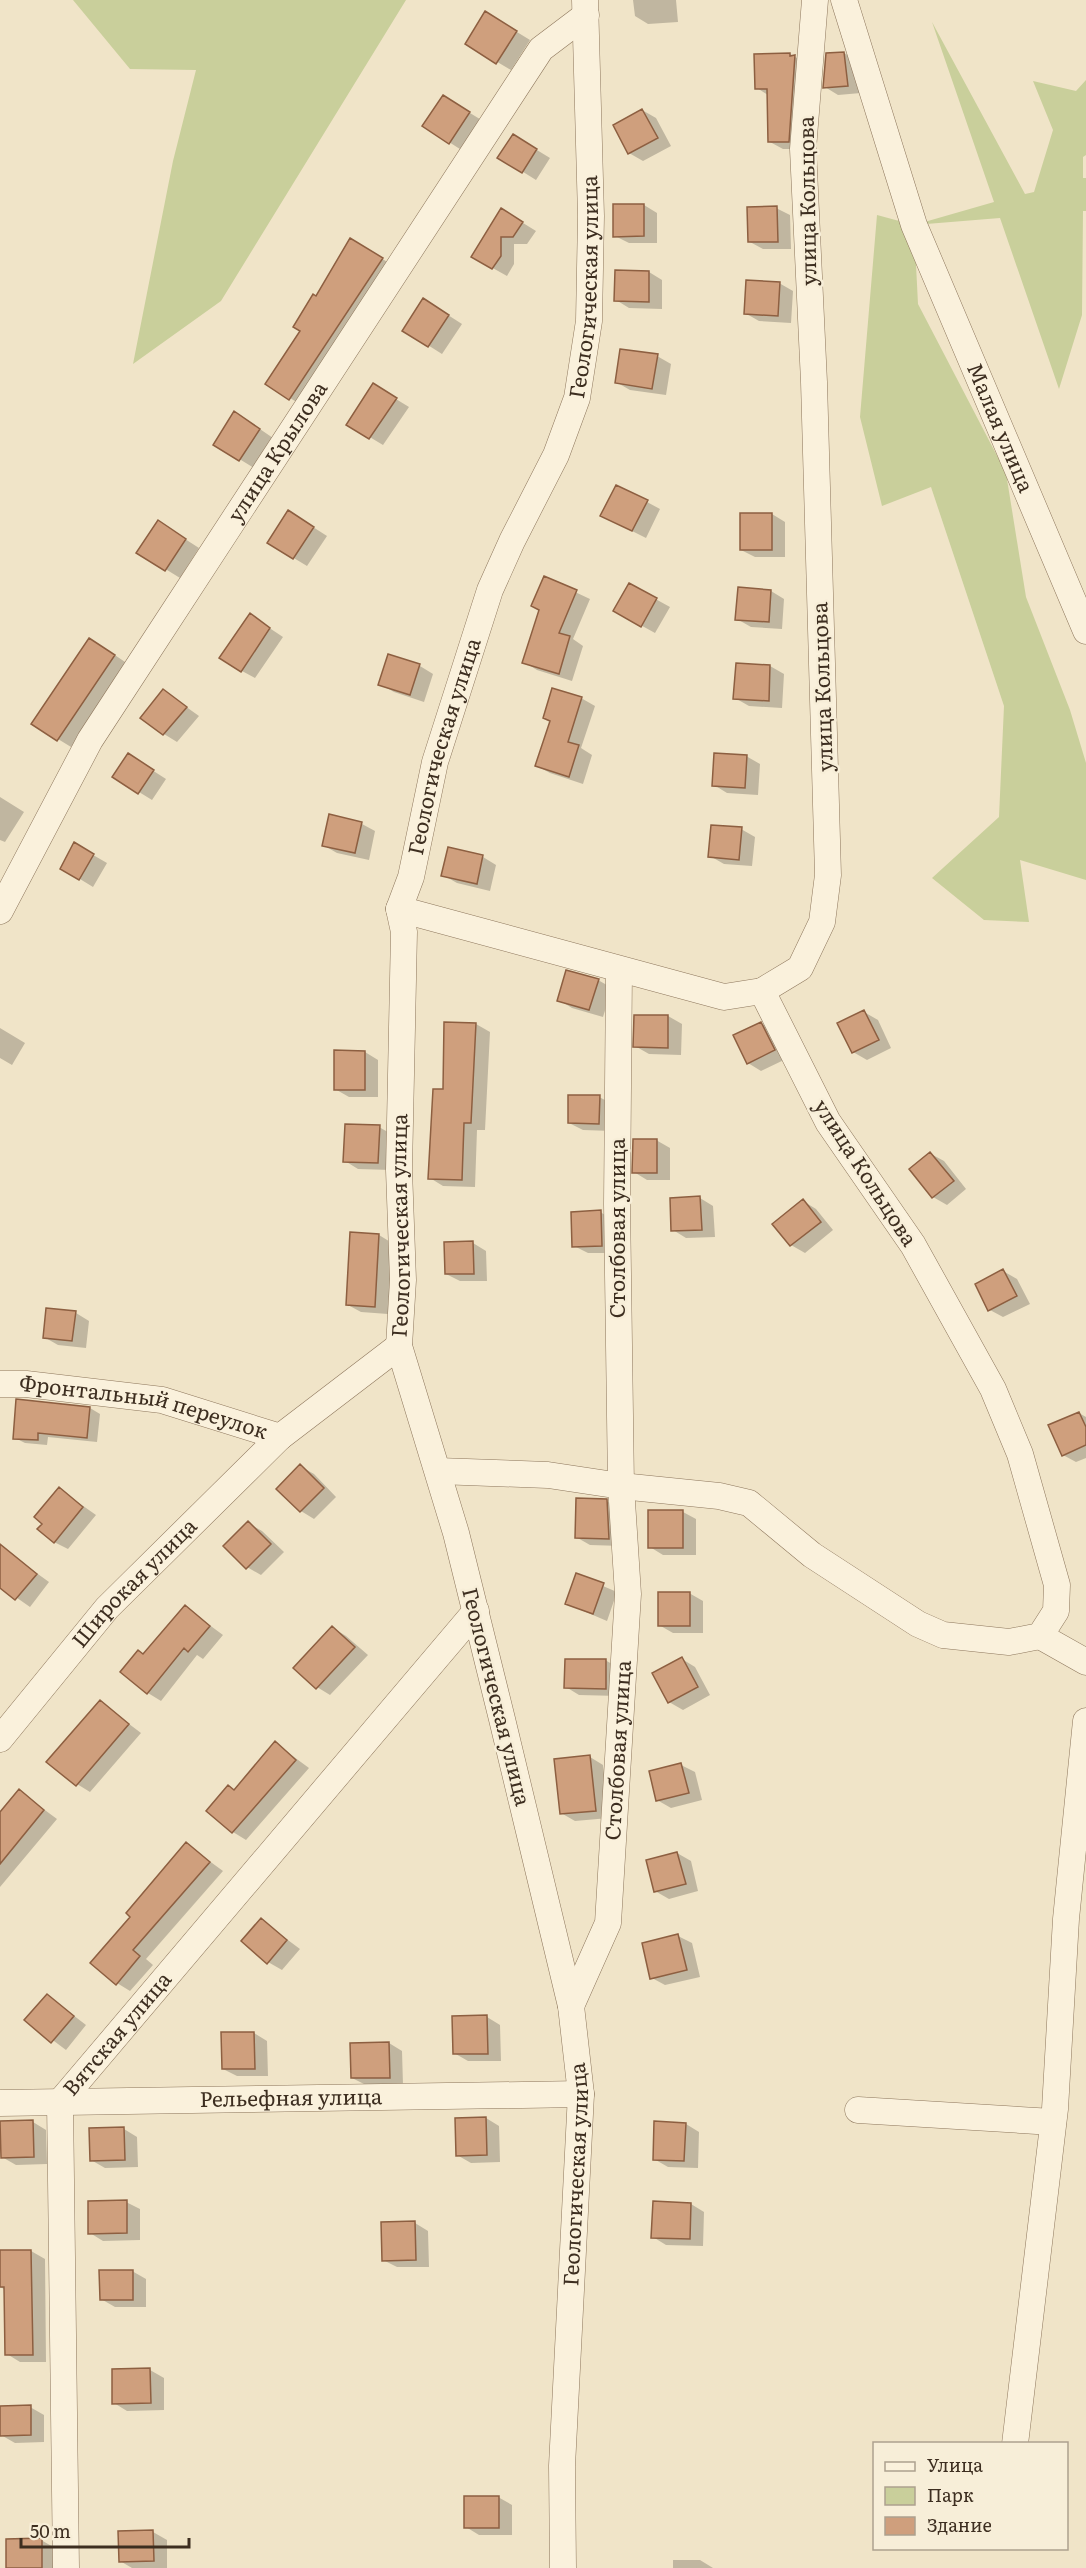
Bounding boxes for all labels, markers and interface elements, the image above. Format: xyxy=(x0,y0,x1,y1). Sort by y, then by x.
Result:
street label: улица Кольцова xyxy=(789,115,822,286)
street label: Геологическая улица xyxy=(559,174,604,400)
street label: Малая улица xyxy=(961,357,1044,497)
street label: улица Крылова xyxy=(218,374,334,527)
street label: улица Кольцова xyxy=(802,601,839,773)
street label: Геологическая улица xyxy=(398,633,487,857)
street label: улица Кольцова xyxy=(808,1092,927,1252)
street label: Геологическая улица xyxy=(381,1112,416,1338)
street label: Столбовая улица xyxy=(600,1137,631,1318)
street label: Фронтальный переулок xyxy=(18,1365,273,1445)
street label: Широкая улица xyxy=(63,1509,203,1653)
street label: Геологическая улица xyxy=(456,1584,541,1809)
street label: Столбовая улица xyxy=(595,1658,637,1841)
street label: Вятская улица xyxy=(54,1963,178,2101)
street label: Геологическая улица xyxy=(553,2061,594,2287)
street label: Рельефная улица xyxy=(199,2079,383,2113)
legend xyxy=(873,2442,1068,2550)
text: Улица xyxy=(927,2451,983,2478)
text: Парк xyxy=(927,2481,974,2508)
scale bar xyxy=(21,2511,189,2549)
text: Здание xyxy=(927,2511,992,2538)
text: 50 m xyxy=(30,2517,71,2544)

